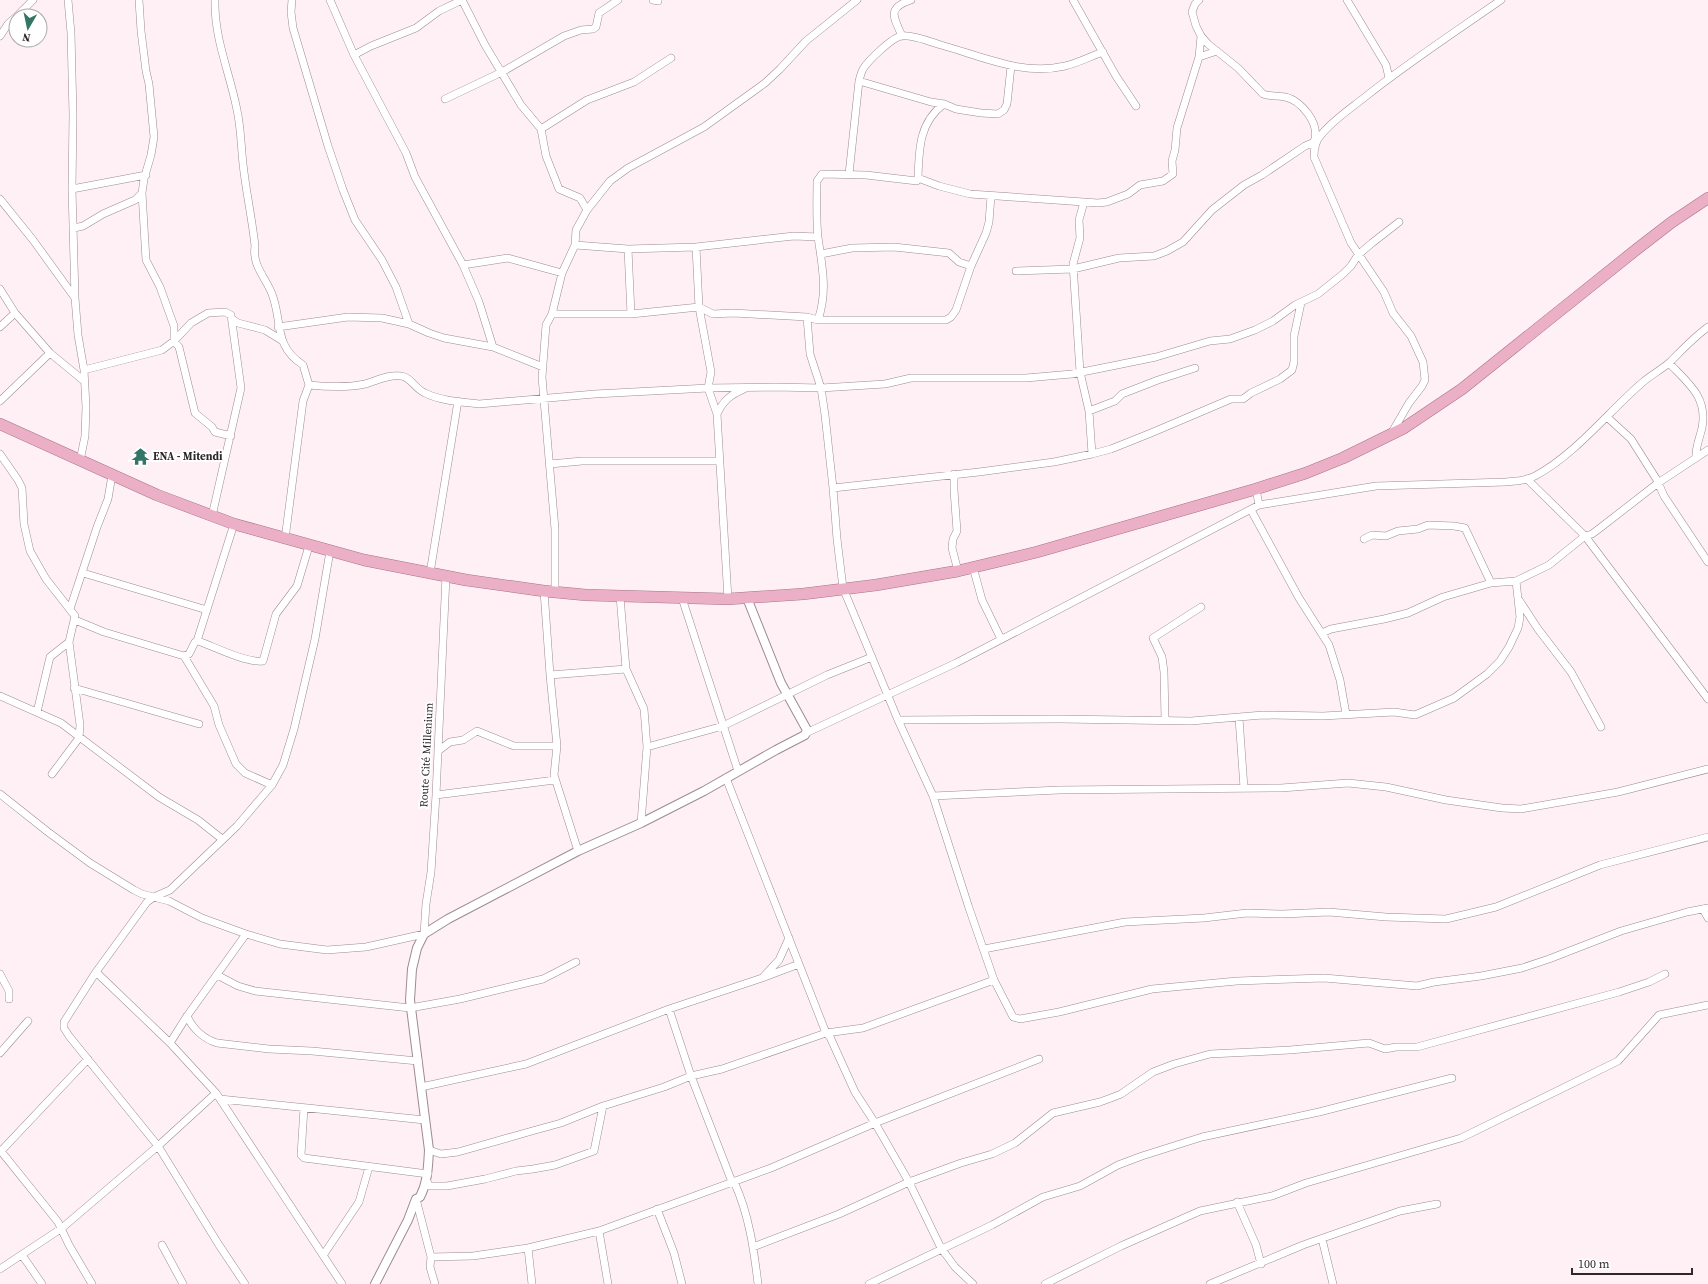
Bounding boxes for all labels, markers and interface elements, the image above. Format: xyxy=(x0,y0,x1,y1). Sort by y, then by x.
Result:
north arrow xyxy=(8,8,48,48)
text: N xyxy=(21,29,32,45)
temple icon: ENA - Mitendi xyxy=(130,446,150,466)
place label: ENA - Mitendi xyxy=(153,449,223,464)
street label: Route Cité Millenium xyxy=(416,702,437,808)
scale bar xyxy=(1572,1250,1692,1276)
text: 100 m xyxy=(1578,1256,1610,1272)

